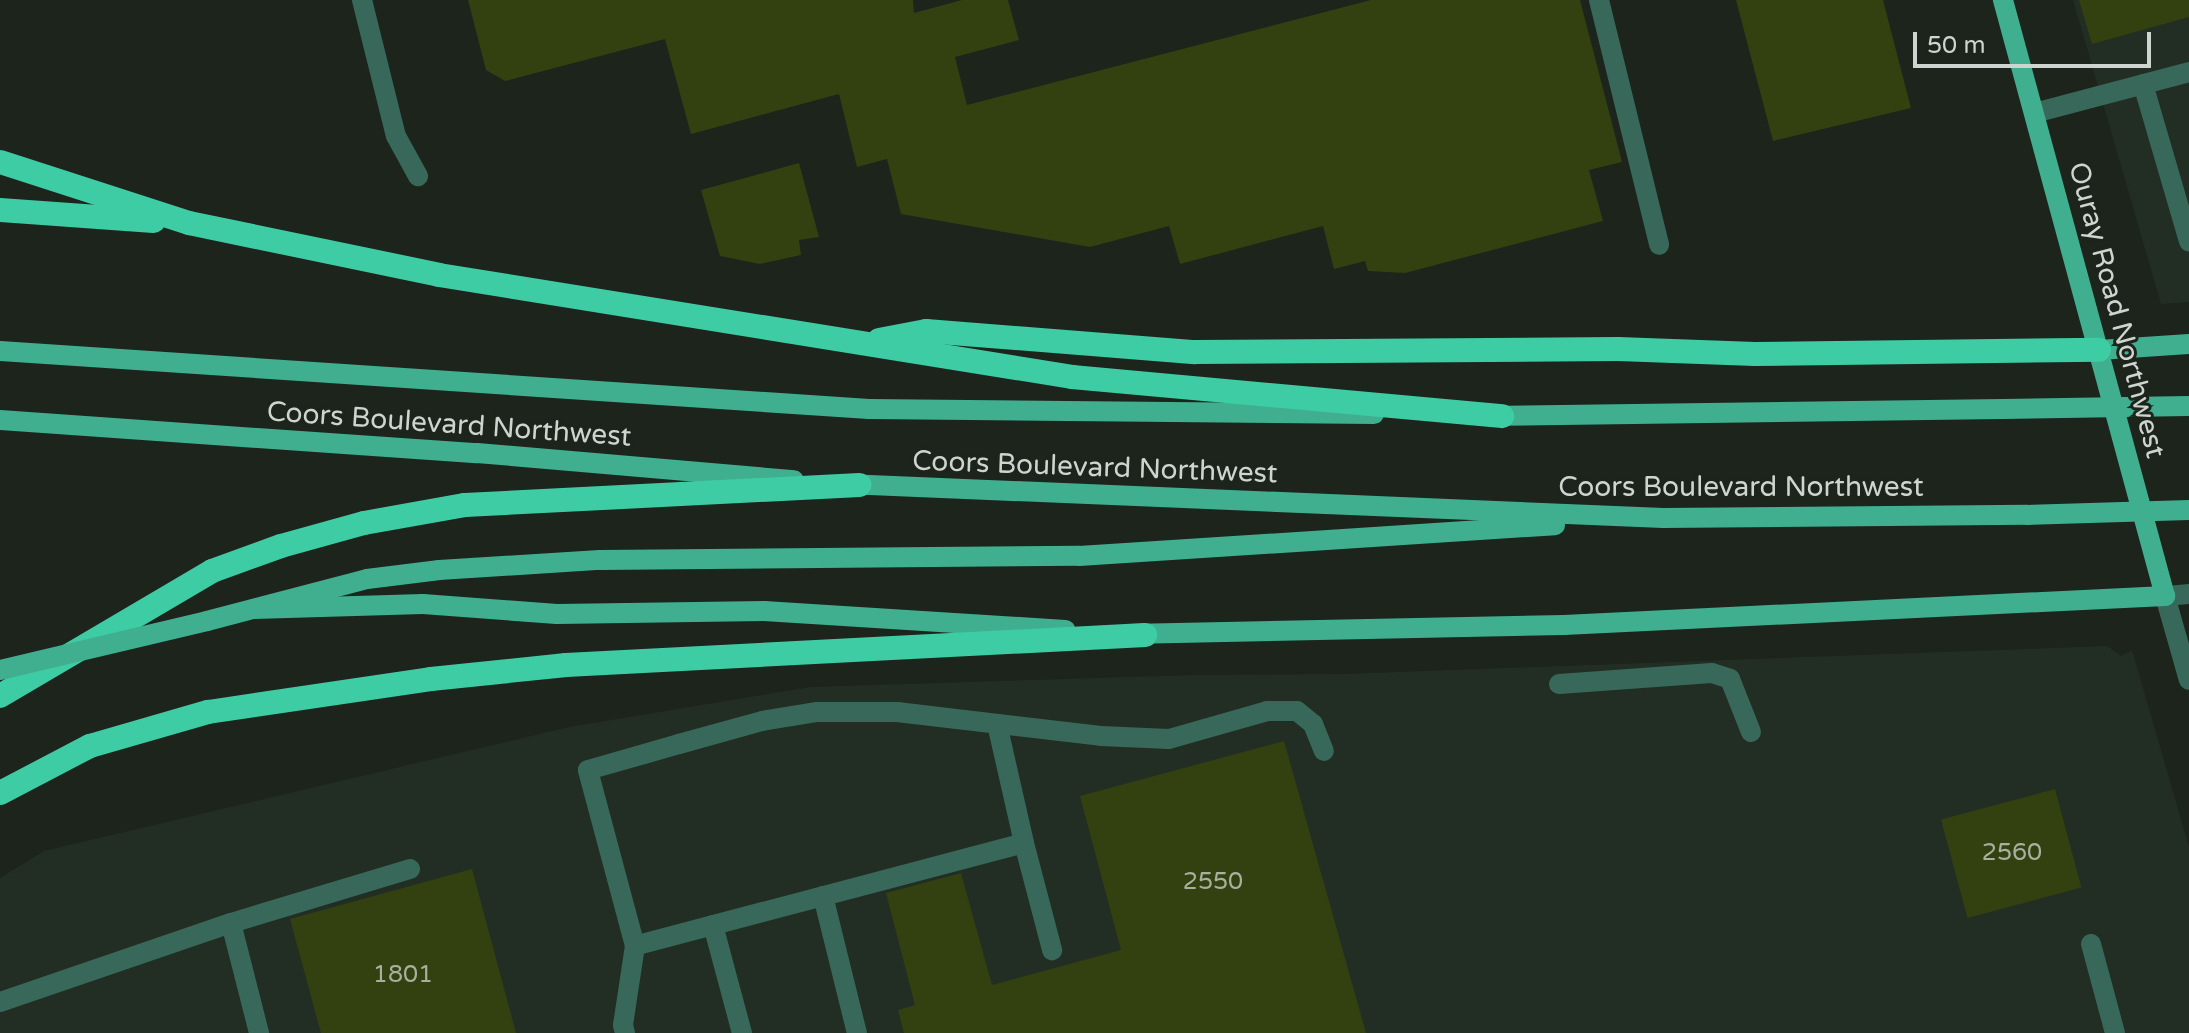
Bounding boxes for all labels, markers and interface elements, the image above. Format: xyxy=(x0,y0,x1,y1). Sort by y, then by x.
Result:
scale bar xyxy=(1917,16,2155,66)
text: 50 m xyxy=(1927,31,1985,60)
street label: Ouray Road Northwest xyxy=(2061,158,2173,462)
street label: Coors Boulevard Northwest xyxy=(266,394,632,454)
street label: Coors Boulevard Northwest xyxy=(912,444,1278,490)
street label: Coors Boulevard Northwest xyxy=(1558,470,1924,504)
house number: 2560 xyxy=(1982,839,2042,867)
house number: 2550 xyxy=(1183,868,1243,896)
house number: 1801 xyxy=(373,961,433,989)

